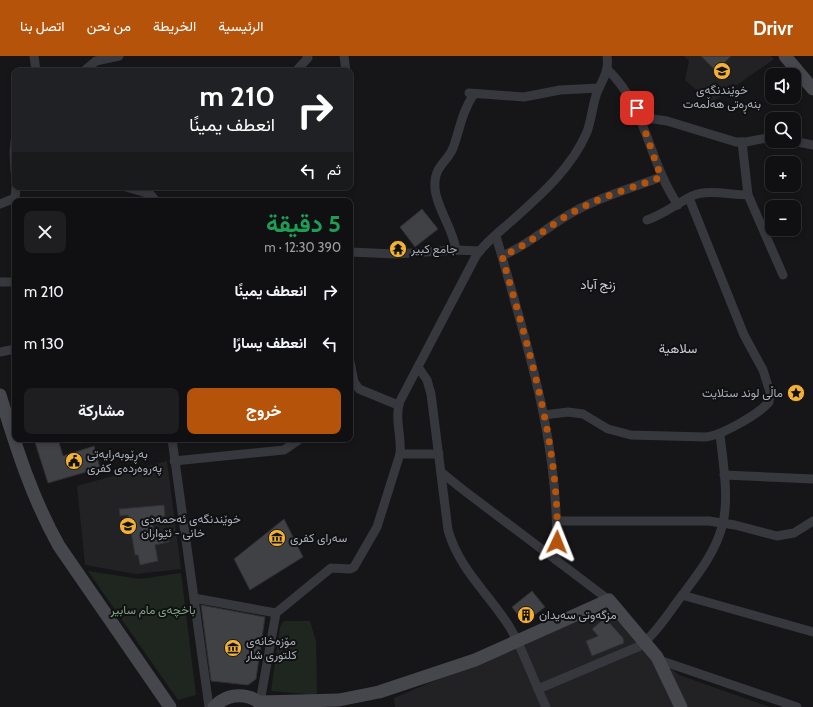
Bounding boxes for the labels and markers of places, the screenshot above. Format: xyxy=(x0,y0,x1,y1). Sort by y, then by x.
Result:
school or university icon: خوێندنگەی بنەڕەتی هەڵمەت xyxy=(712,61,732,81)
place label: خوێندنگەی بنەڕەتی هەڵمەت xyxy=(683,82,761,114)
pin xyxy=(620,91,654,125)
temple icon: جامع كبير xyxy=(388,239,408,259)
place label: جامع كبير xyxy=(410,241,457,258)
place icon: ماڵی لوند ستلایت xyxy=(786,383,806,403)
place label: ماڵی لوند ستلایت xyxy=(702,385,783,401)
place label: بەڕێوبەرایەتی پەروەردەی کفری xyxy=(87,446,162,476)
public building icon: بەڕێوبەرایەتی پەروەردەی کفری xyxy=(64,451,84,471)
place label: خوێندنگەی ئەحمەدی خانی - ئێواران xyxy=(141,511,241,541)
school or university icon: خوێندنگەی ئەحمەدی خانی - ئێواران xyxy=(118,516,138,536)
museum icon: سەرای کفری xyxy=(267,528,287,548)
place label: سەرای کفری xyxy=(290,530,347,546)
building icon: مزگەوتی سەیدان xyxy=(516,605,536,625)
place label: مزگەوتی سەیدان xyxy=(539,607,617,623)
place label: مۆزەخانەی کلتوری شار xyxy=(245,633,297,663)
museum icon: مۆزەخانەی کلتوری شار xyxy=(223,638,243,658)

